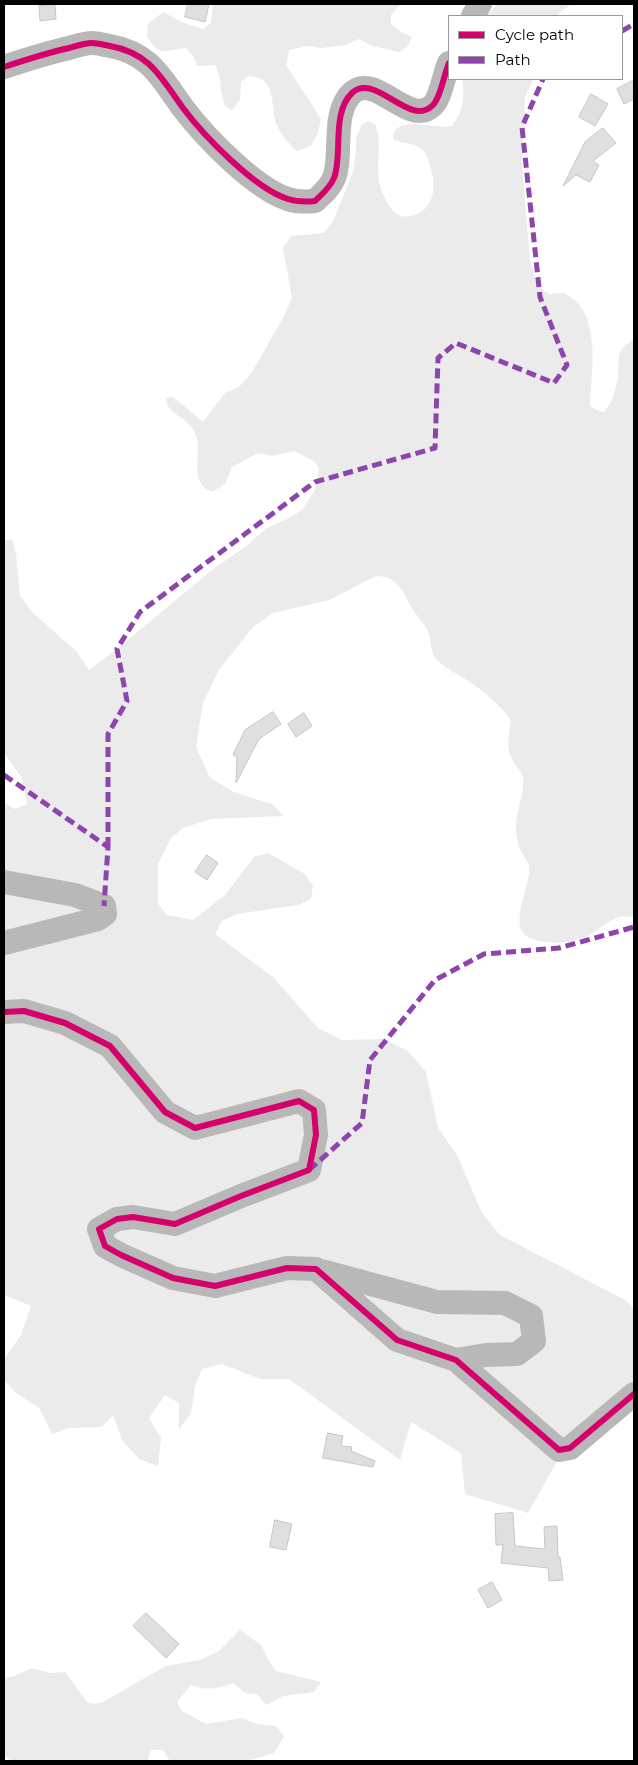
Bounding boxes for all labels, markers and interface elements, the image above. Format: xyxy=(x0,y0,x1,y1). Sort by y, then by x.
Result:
legend xyxy=(448,15,623,80)
text: Cycle path xyxy=(495,25,574,44)
text: Path xyxy=(495,50,531,69)

